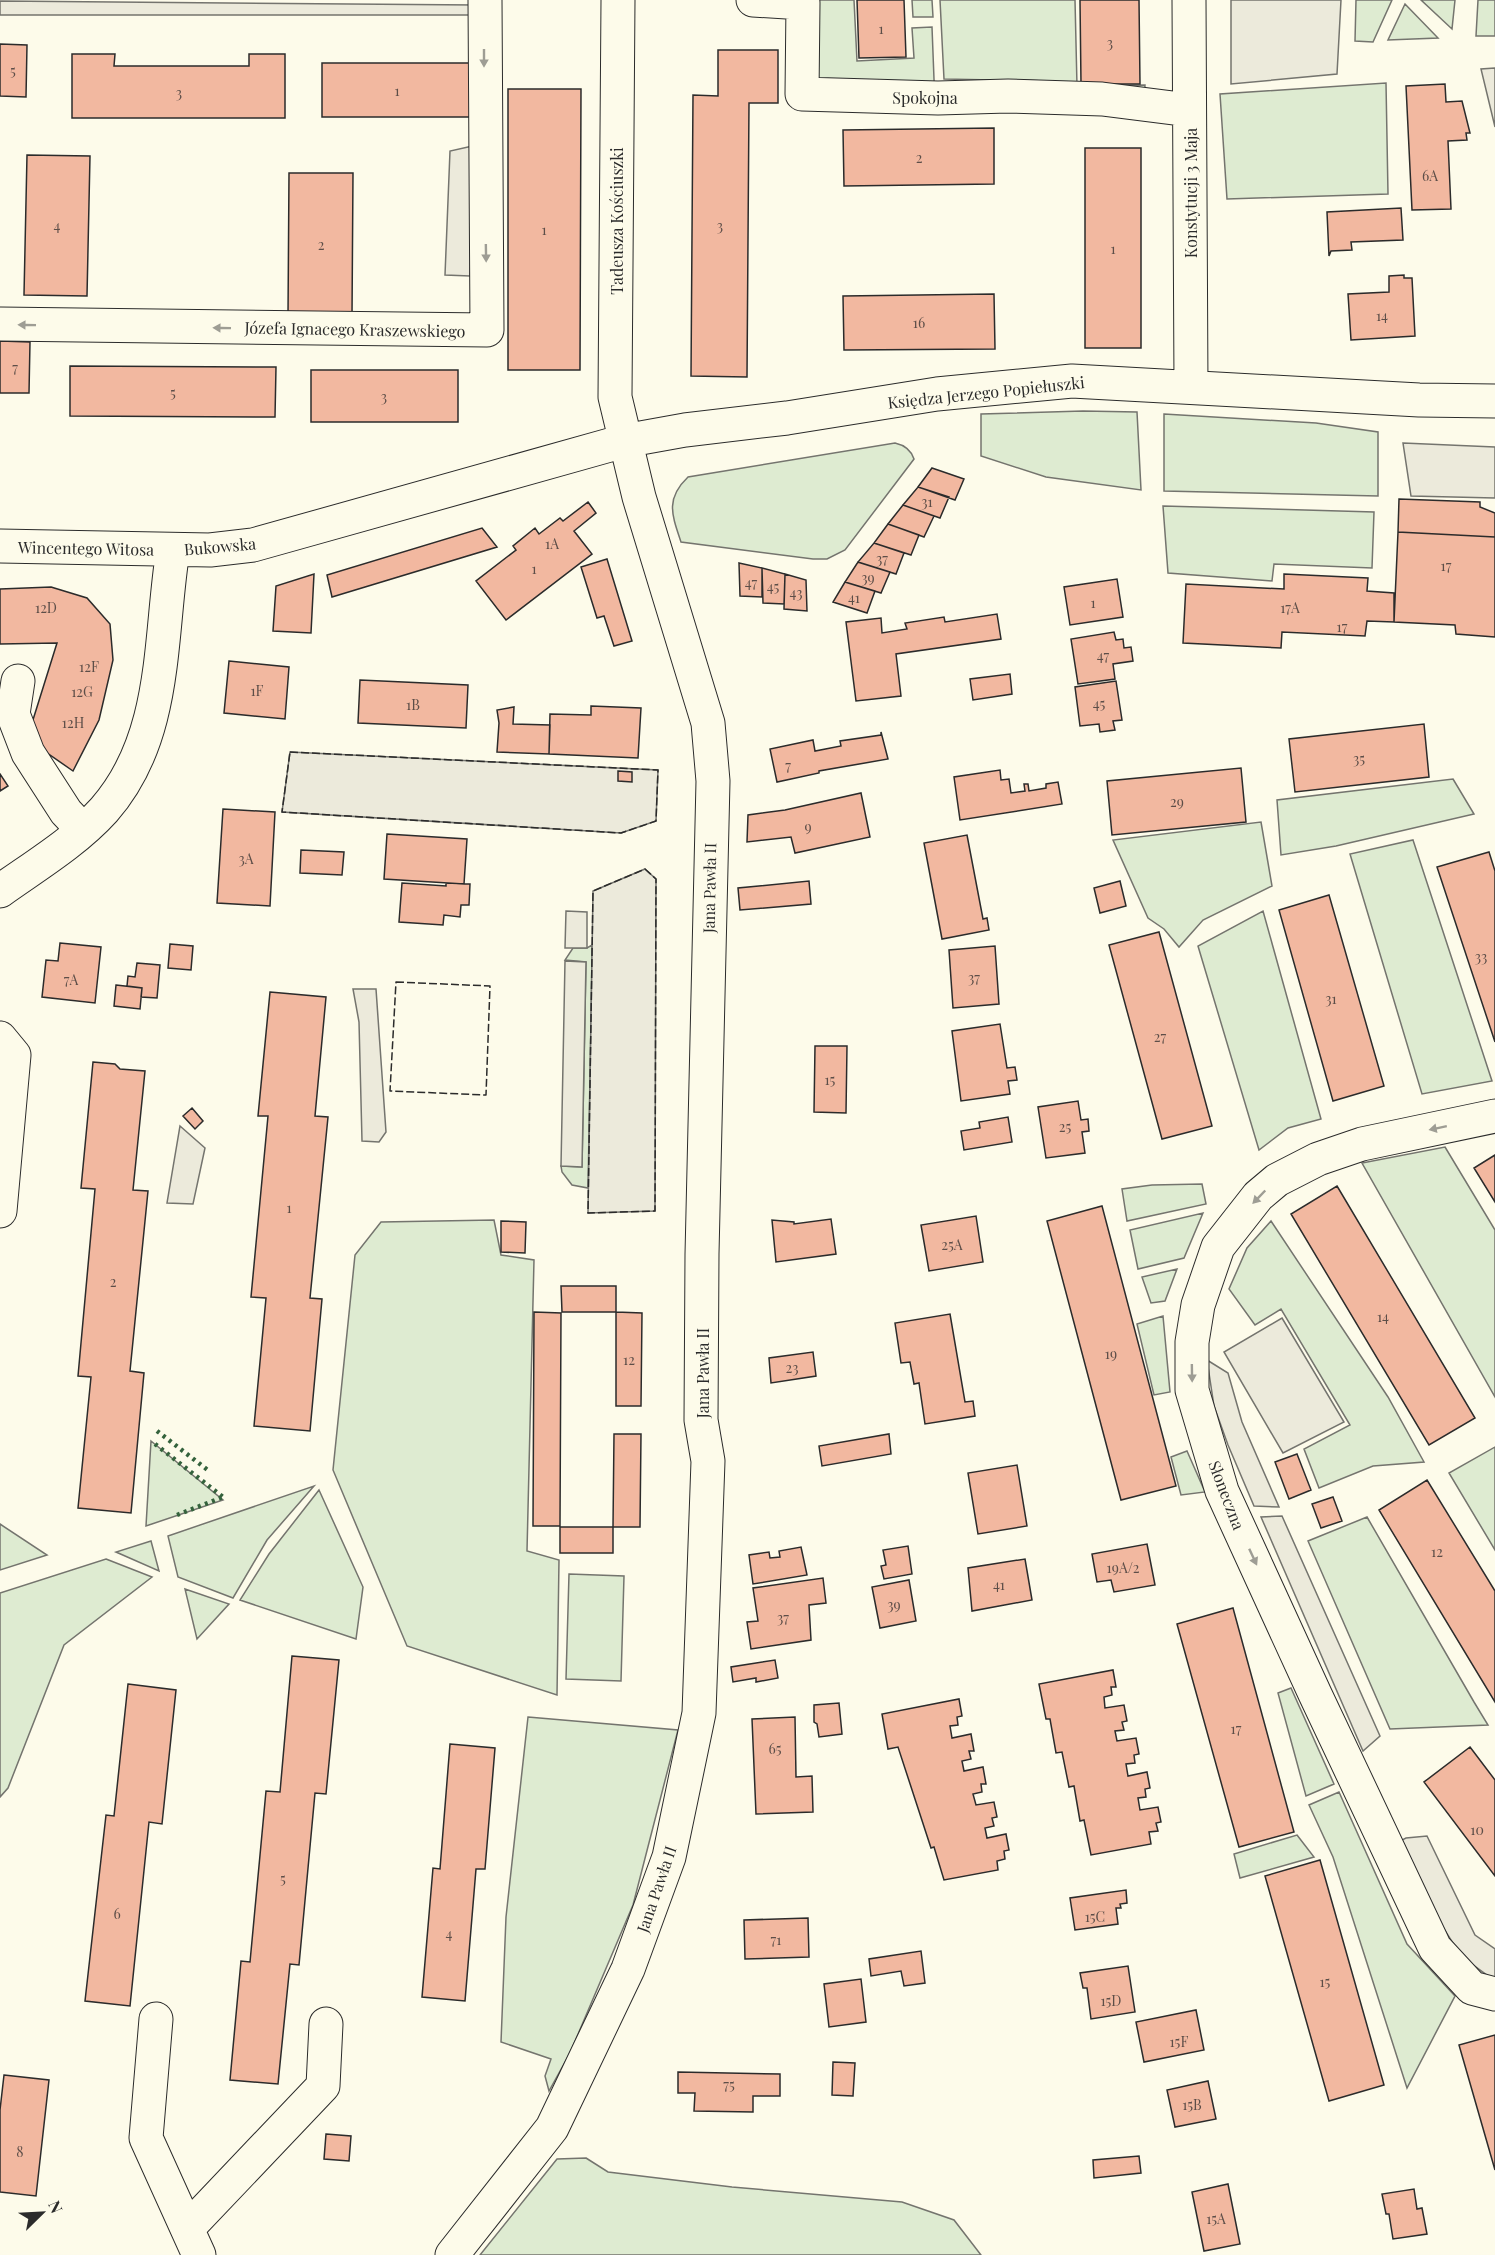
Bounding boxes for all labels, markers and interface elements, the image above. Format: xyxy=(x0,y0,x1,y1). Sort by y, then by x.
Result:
house number: 1 xyxy=(878,19,884,38)
house number: 3 xyxy=(1107,33,1113,52)
one-way arrow xyxy=(479,49,489,68)
house number: 5 xyxy=(10,61,16,80)
house number: 1 xyxy=(394,81,400,100)
house number: 3 xyxy=(176,83,182,102)
street label: Spokojna xyxy=(892,87,958,108)
street label: Konstytucji 3 Maja xyxy=(1180,128,1201,258)
street label: Tadeusza Kościuszki xyxy=(606,147,627,295)
house number: 2 xyxy=(916,148,923,167)
house number: 6A xyxy=(1422,166,1438,185)
house number: 4 xyxy=(54,216,61,235)
house number: 3 xyxy=(717,216,723,235)
house number: 1 xyxy=(541,220,547,239)
house number: 2 xyxy=(318,235,325,254)
house number: 1 xyxy=(1110,239,1116,258)
one-way arrow xyxy=(481,244,491,263)
house number: 14 xyxy=(1376,306,1388,325)
house number: 16 xyxy=(913,313,925,332)
street label: Józefa Ignacego Kraszewskiego xyxy=(243,317,466,341)
one-way arrow xyxy=(17,320,36,330)
one-way arrow xyxy=(212,323,231,333)
house number: 7 xyxy=(12,358,18,377)
street label: Księdza Jerzego Popiełuszki xyxy=(886,371,1086,413)
house number: 5 xyxy=(170,383,176,402)
house number: 3 xyxy=(381,387,387,406)
house number: 31 xyxy=(921,492,933,511)
street label: Bukowska xyxy=(183,532,257,560)
house number: 1A xyxy=(545,534,559,553)
street label: Wincentego Witosa xyxy=(17,536,154,560)
house number: 37 xyxy=(876,549,888,568)
house number: 17 xyxy=(1441,556,1452,575)
house number: 1 xyxy=(531,559,537,578)
house number: 39 xyxy=(861,568,875,587)
house number: 47 xyxy=(745,573,758,592)
house number: 45 xyxy=(767,577,780,596)
house number: 43 xyxy=(790,583,802,602)
house number: 41 xyxy=(848,588,860,607)
house number: 1 xyxy=(1090,593,1096,612)
house number: 12D xyxy=(35,598,57,617)
house number: 17A xyxy=(1280,598,1300,617)
house number: 17 xyxy=(1337,617,1348,636)
house number: 47 xyxy=(1097,646,1110,665)
house number: 12F xyxy=(79,657,99,676)
house number: 1F xyxy=(250,681,264,700)
house number: 12G xyxy=(71,682,93,701)
house number: 45 xyxy=(1093,694,1106,713)
house number: 1B xyxy=(406,695,420,714)
house number: 12H xyxy=(62,713,85,732)
house number: 35 xyxy=(1353,749,1365,768)
house number: 7 xyxy=(785,756,791,775)
house number: 29 xyxy=(1170,792,1184,811)
house number: 9 xyxy=(804,817,812,836)
street label: Jana Pawła II xyxy=(698,843,720,934)
house number: 3A xyxy=(238,849,254,868)
house number: 33 xyxy=(1475,947,1487,966)
house number: 37 xyxy=(968,968,980,987)
house number: 7A xyxy=(64,970,78,989)
house number: 31 xyxy=(1325,989,1337,1008)
house number: 27 xyxy=(1154,1027,1167,1046)
house number: 15 xyxy=(825,1070,836,1089)
house number: 25 xyxy=(1059,1117,1071,1136)
one-way arrow xyxy=(1428,1124,1447,1133)
one-way arrow xyxy=(1252,1189,1266,1203)
house number: 1 xyxy=(286,1198,292,1217)
house number: 25A xyxy=(941,1235,963,1254)
house number: 2 xyxy=(110,1272,117,1291)
house number: 14 xyxy=(1377,1307,1389,1326)
street label: Jana Pawła II xyxy=(692,1328,713,1419)
house number: 19 xyxy=(1105,1344,1117,1363)
house number: 12 xyxy=(623,1350,635,1369)
house number: 23 xyxy=(785,1358,799,1377)
one-way arrow xyxy=(1187,1364,1197,1383)
street label: Słoneczna xyxy=(1204,1457,1250,1533)
house number: 12 xyxy=(1431,1542,1443,1561)
one-way arrow xyxy=(1248,1549,1257,1566)
house number: 19A/2 xyxy=(1107,1558,1140,1577)
house number: 41 xyxy=(993,1575,1005,1594)
house number: 39 xyxy=(887,1595,901,1614)
house number: 37 xyxy=(777,1608,789,1627)
house number: 17 xyxy=(1231,1719,1242,1738)
house number: 65 xyxy=(768,1739,782,1758)
house number: 10 xyxy=(1470,1820,1484,1839)
street label: Jana Pawła II xyxy=(631,1843,681,1936)
house number: 5 xyxy=(280,1869,286,1888)
house number: 6 xyxy=(113,1904,121,1923)
house number: 15C xyxy=(1085,1907,1105,1926)
house number: 4 xyxy=(446,1924,453,1943)
house number: 71 xyxy=(771,1930,781,1949)
house number: 15 xyxy=(1320,1972,1331,1991)
house number: 15D xyxy=(1101,1991,1121,2010)
house number: 15F xyxy=(1170,2032,1188,2051)
house number: 75 xyxy=(723,2075,735,2094)
house number: 15B xyxy=(1182,2095,1202,2114)
house number: 8 xyxy=(16,2142,24,2161)
north arrow xyxy=(12,2183,72,2243)
text: N xyxy=(44,2197,68,2217)
house number: 15A xyxy=(1206,2209,1226,2228)

